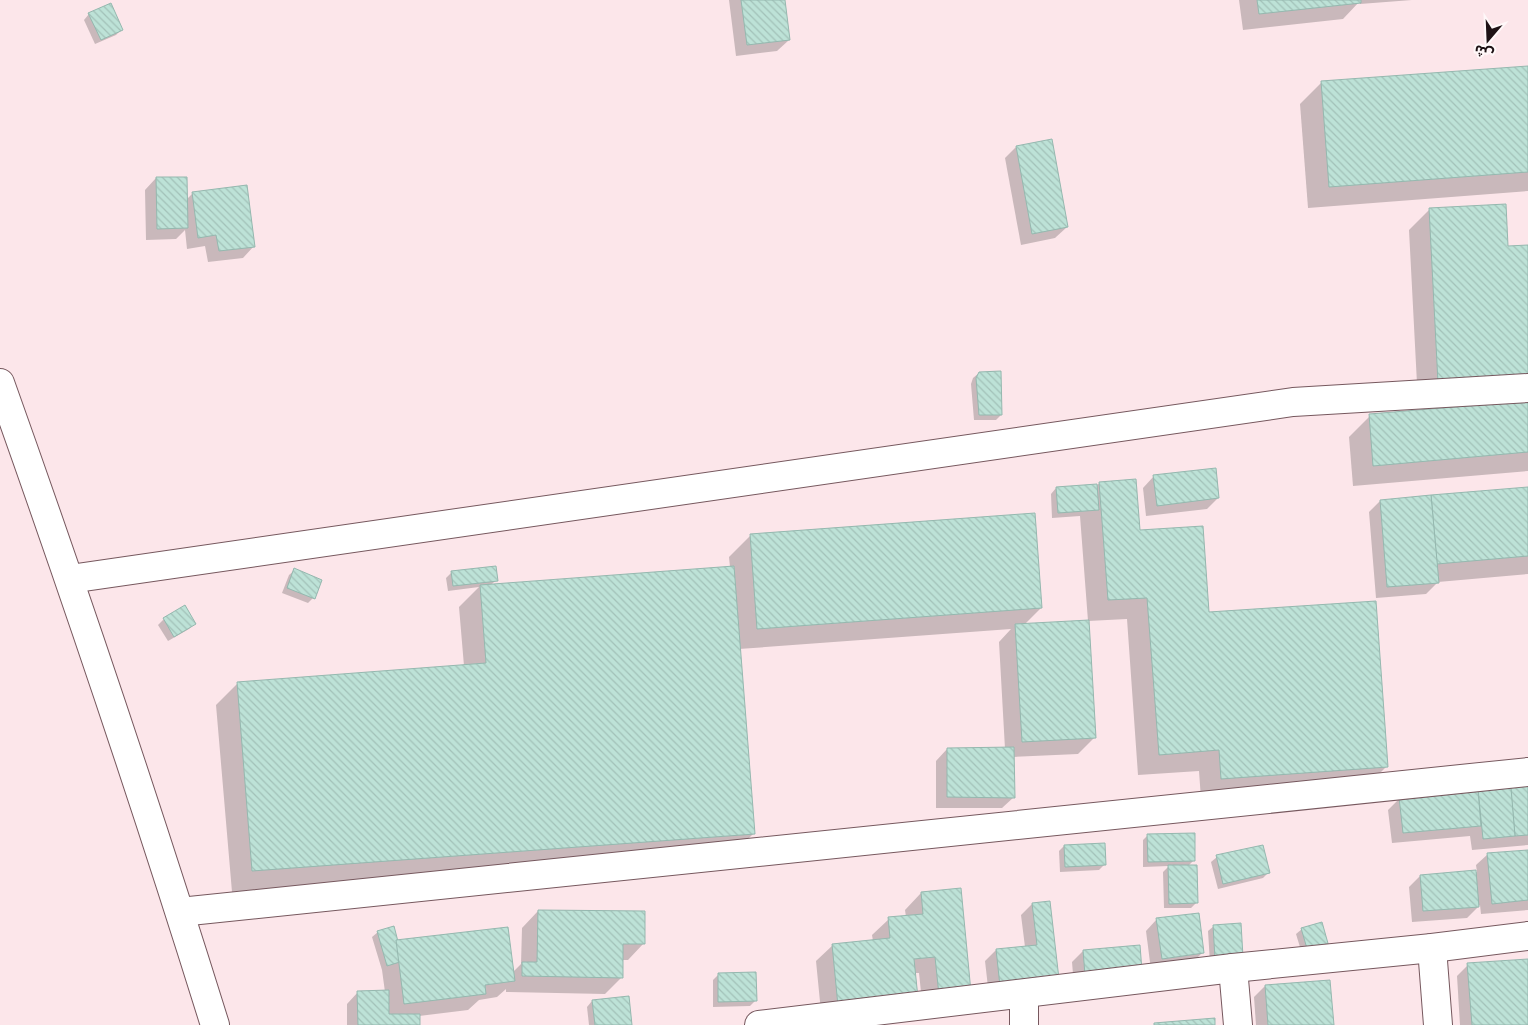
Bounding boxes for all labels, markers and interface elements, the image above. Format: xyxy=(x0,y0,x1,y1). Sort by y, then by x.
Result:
north arrow xyxy=(1463,15,1513,65)
text: ش xyxy=(1471,41,1496,65)

